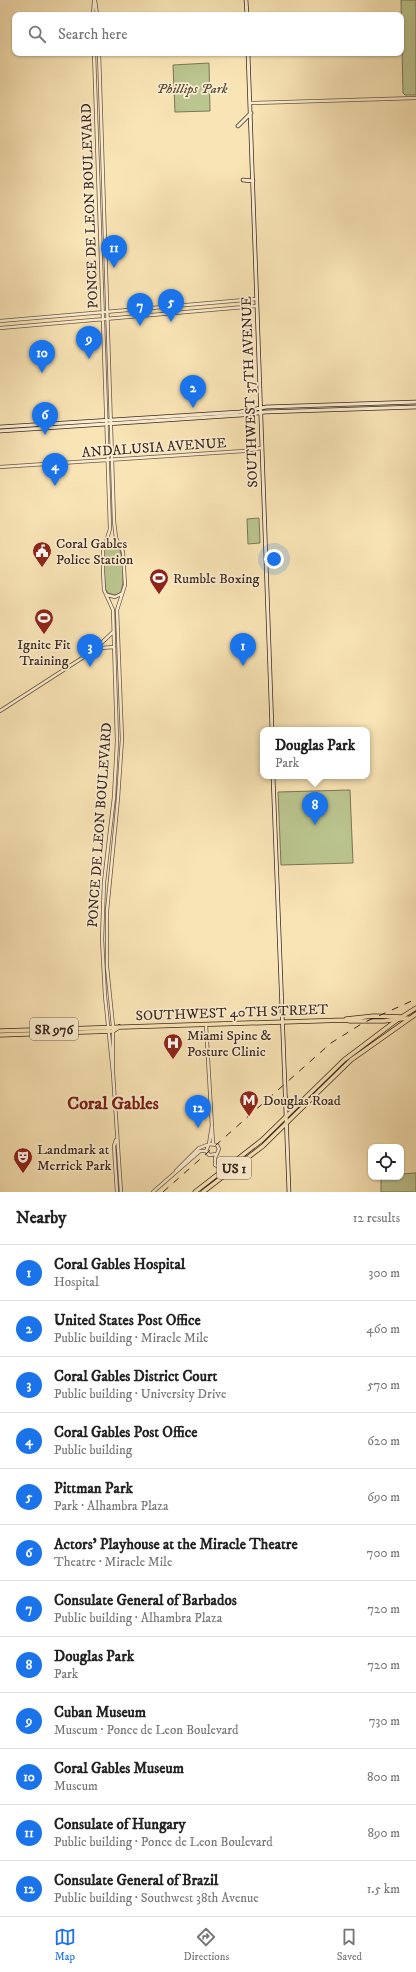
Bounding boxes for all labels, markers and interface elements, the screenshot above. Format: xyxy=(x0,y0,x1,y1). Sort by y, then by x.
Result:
search box xyxy=(12,12,404,56)
icon: search xyxy=(26,23,48,45)
text: Search here xyxy=(58,25,127,44)
park label: Phillips Park xyxy=(156,80,228,98)
street label: PONCE DE LEON BOULEVARD xyxy=(77,103,103,309)
pin: 11 xyxy=(101,235,127,268)
pin: 5 xyxy=(158,289,184,322)
pin: 7 xyxy=(127,293,153,326)
street label: SOUTHWEST 37TH AVENUE xyxy=(238,296,262,488)
pin: 9 xyxy=(76,326,102,359)
pin: 10 xyxy=(29,340,55,373)
pin: 2 xyxy=(180,375,206,408)
pin: 6 xyxy=(32,402,58,435)
street label: ANDALUSIA AVENUE xyxy=(81,434,227,462)
pin: 4 xyxy=(42,453,68,486)
place label: Coral Gables Police Station xyxy=(56,535,134,569)
public building icon: Coral Gables Police Station xyxy=(31,540,53,568)
your location xyxy=(264,549,284,569)
sports icon: Rumble Boxing xyxy=(148,567,170,595)
place label: Rumble Boxing xyxy=(173,570,259,588)
sports icon: Ignite Fit Training xyxy=(33,607,55,635)
pin: 1 xyxy=(230,633,256,666)
pin: 3 xyxy=(77,634,103,667)
place label: Ignite Fit Training xyxy=(17,636,71,670)
street label: PONCE DE LEON BOULEVARD xyxy=(84,722,116,928)
popup xyxy=(260,727,370,779)
text: Douglas Park xyxy=(275,736,355,755)
text: Park xyxy=(275,755,299,771)
pin: 8 xyxy=(302,792,328,825)
street label: SOUTHWEST 40TH STREET xyxy=(135,1001,329,1025)
road number: SR 976 xyxy=(30,1018,78,1040)
place label: Miami Spine & Posture Clinic xyxy=(187,1027,272,1061)
hospital icon: Miami Spine & Posture Clinic xyxy=(162,1032,184,1060)
metro station icon: Douglas Road xyxy=(238,1089,260,1117)
place label: Douglas Road xyxy=(263,1092,341,1110)
district label: Coral Gables xyxy=(67,1093,159,1115)
pin: 12 xyxy=(185,1095,211,1128)
place label: Landmark at Merrick Park xyxy=(37,1141,112,1175)
map controls xyxy=(368,1144,404,1180)
button: locate xyxy=(368,1144,404,1180)
theatre icon: Landmark at Merrick Park xyxy=(12,1146,34,1174)
road number: US 1 xyxy=(217,1157,251,1179)
text: Nearby xyxy=(16,1207,66,1229)
text: 12 results xyxy=(353,1210,400,1226)
text: Coral Gables Hospital xyxy=(54,1255,185,1274)
text: 1 xyxy=(27,1265,31,1281)
text: 300 m xyxy=(369,1265,400,1281)
text: Hospital xyxy=(54,1274,99,1290)
text: United States Post Office xyxy=(54,1311,201,1330)
text: 2 xyxy=(26,1321,32,1337)
text: 460 m xyxy=(366,1321,400,1337)
text: Public building · Miracle Mile xyxy=(54,1330,208,1346)
text: Coral Gables District Court xyxy=(54,1367,217,1386)
text: 3 xyxy=(27,1377,31,1393)
text: 570 m xyxy=(367,1377,400,1393)
text: Public building · University Drive xyxy=(54,1386,226,1402)
text: Coral Gables Post Office xyxy=(54,1423,197,1442)
text: 4 xyxy=(25,1433,33,1449)
text: 620 m xyxy=(367,1433,400,1449)
text: Public building xyxy=(54,1442,132,1458)
text: Pittman Park xyxy=(54,1479,133,1498)
text: 5 xyxy=(26,1489,32,1505)
text: 690 m xyxy=(367,1489,400,1505)
text: Park · Alhambra Plaza xyxy=(54,1498,169,1514)
text: Actors' Playhouse at the Miracle Theatre xyxy=(54,1535,298,1554)
text: 6 xyxy=(26,1545,32,1561)
text: 700 m xyxy=(367,1545,400,1561)
text: Theatre · Miracle Mile xyxy=(54,1554,172,1570)
text: Consulate General of Barbados xyxy=(54,1591,237,1610)
text: 7 xyxy=(26,1601,32,1617)
text: 720 m xyxy=(367,1601,400,1617)
text: Public building · Alhambra Plaza xyxy=(54,1610,222,1626)
text: Douglas Park xyxy=(54,1647,134,1666)
text: 8 xyxy=(26,1657,32,1673)
text: 720 m xyxy=(367,1657,400,1673)
text: Park xyxy=(54,1666,78,1682)
text: Cuban Museum xyxy=(54,1703,146,1722)
text: 9 xyxy=(26,1713,32,1729)
text: 730 m xyxy=(369,1713,400,1729)
text: Museum · Ponce de Leon Boulevard xyxy=(54,1722,239,1738)
text: Coral Gables Museum xyxy=(54,1759,184,1778)
text: 10 xyxy=(23,1769,35,1785)
text: 800 m xyxy=(367,1769,400,1785)
text: Museum xyxy=(54,1778,98,1794)
text: Consulate of Hungary xyxy=(54,1815,186,1834)
text: 11 xyxy=(24,1825,34,1841)
text: 890 m xyxy=(367,1825,400,1841)
text: Public building · Ponce de Leon Boulevard xyxy=(54,1834,273,1850)
text: Consulate General of Brazil xyxy=(54,1871,218,1890)
text: 12 xyxy=(23,1881,35,1897)
text: 1.5 km xyxy=(367,1881,400,1897)
text: Public building · Southwest 38th Avenue xyxy=(54,1890,259,1906)
tab: Map xyxy=(54,1926,76,1964)
tab: Directions xyxy=(184,1926,229,1964)
tab: Saved xyxy=(337,1926,362,1964)

